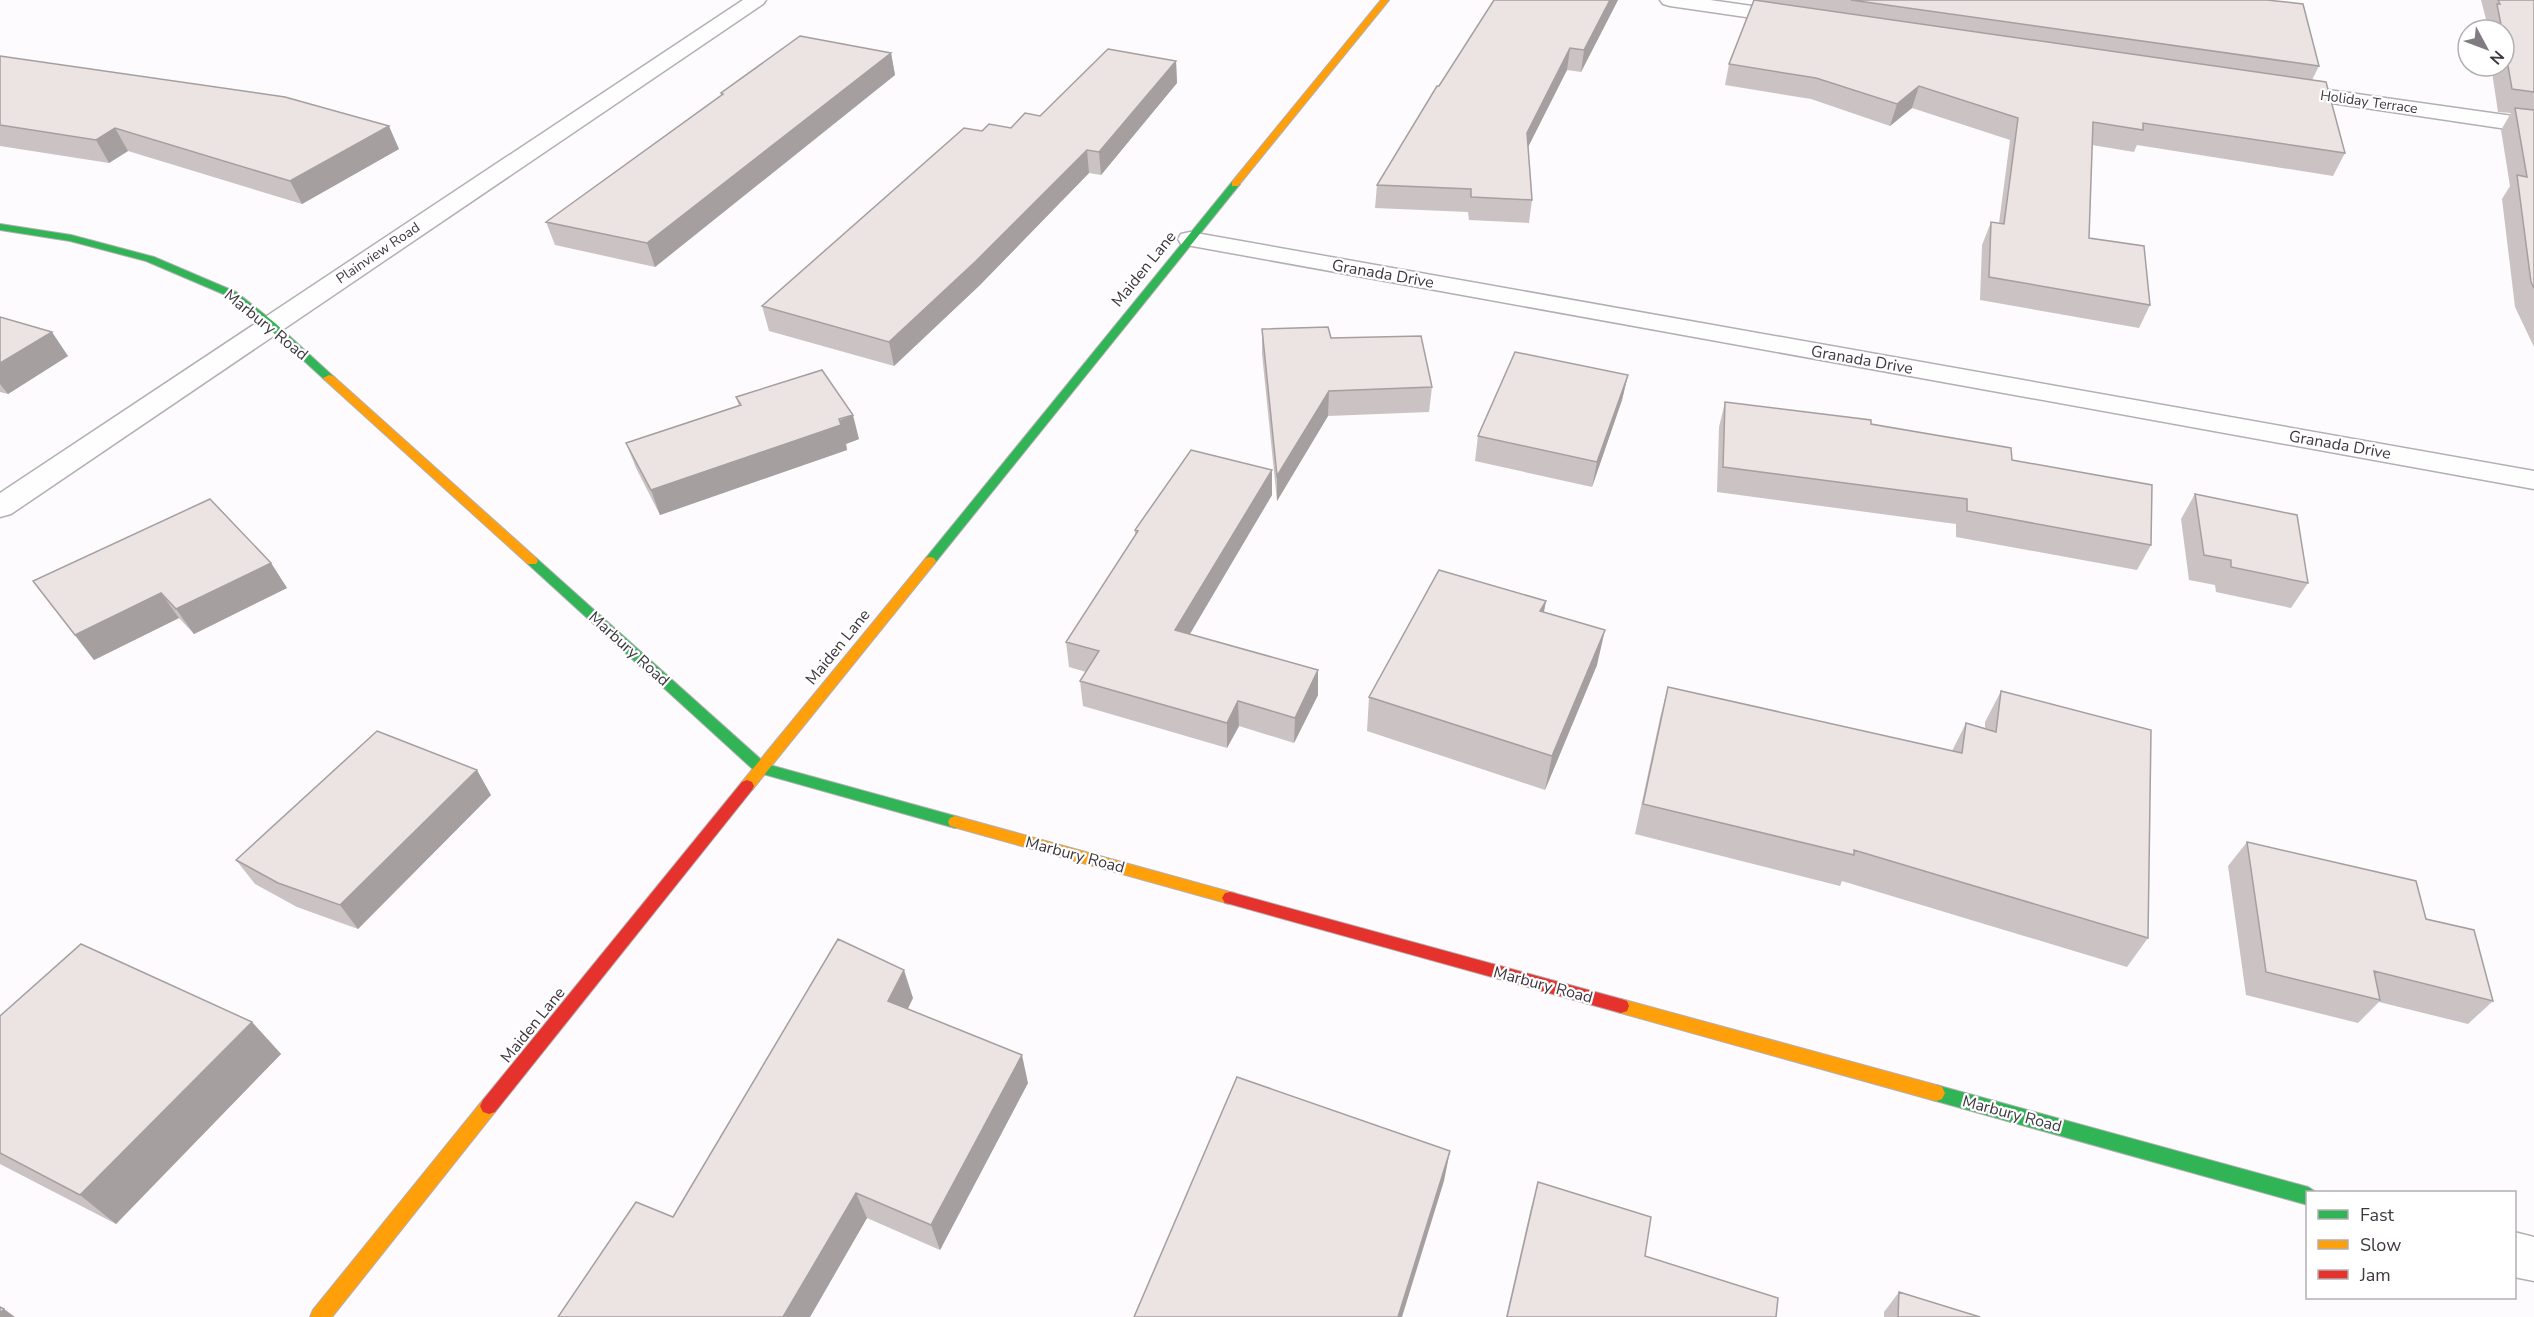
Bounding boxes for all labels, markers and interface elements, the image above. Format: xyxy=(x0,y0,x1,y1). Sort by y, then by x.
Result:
north arrow xyxy=(2456,18,2516,78)
text: N xyxy=(2484,45,2509,69)
street label: Holiday Terrace xyxy=(2319,86,2419,118)
street label: Plainview Road xyxy=(332,218,424,288)
street label: Maiden Lane xyxy=(1107,226,1181,312)
street label: Granada Drive xyxy=(1330,254,1436,294)
street label: Marbury Road xyxy=(219,284,313,366)
street label: Granada Drive xyxy=(1809,340,1915,380)
street label: Granada Drive xyxy=(2287,425,2393,465)
street label: Maiden Lane xyxy=(801,604,875,690)
street label: Marbury Road xyxy=(584,607,674,691)
street label: Marbury Road xyxy=(1023,831,1127,879)
street label: Marbury Road xyxy=(1491,961,1595,1009)
street label: Maiden Lane xyxy=(496,982,570,1068)
street label: Marbury Road xyxy=(1960,1090,2064,1138)
legend xyxy=(2306,1191,2516,1299)
text: Fast xyxy=(2360,1203,2395,1227)
text: Slow xyxy=(2360,1233,2401,1257)
text: Jam xyxy=(2359,1263,2391,1287)

